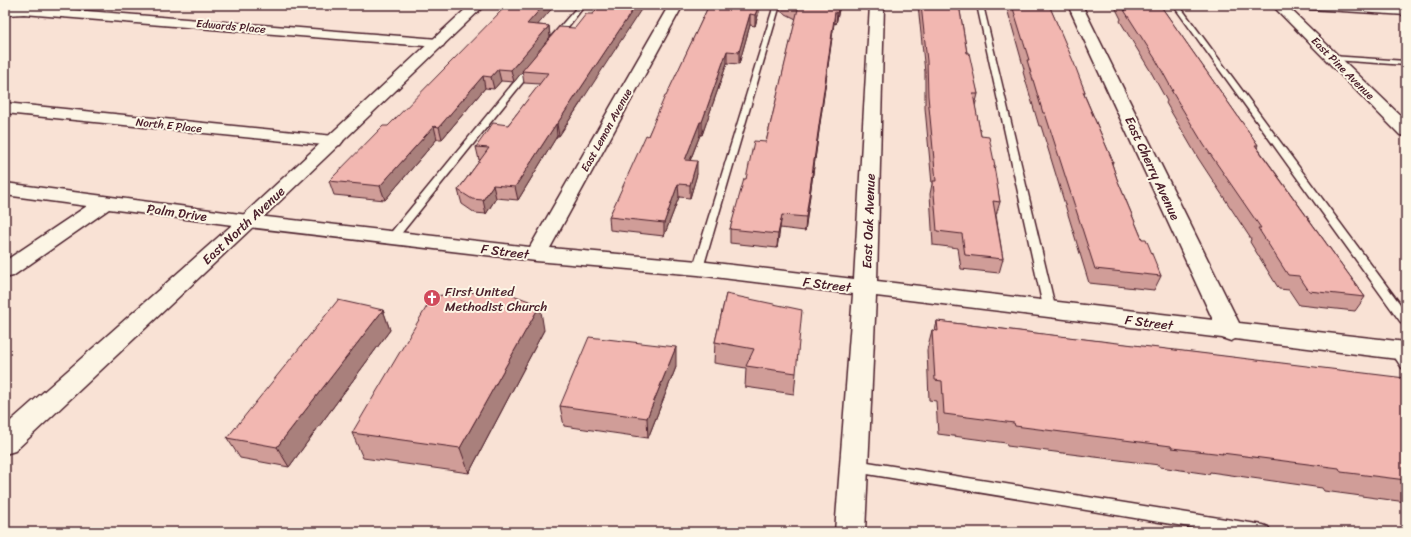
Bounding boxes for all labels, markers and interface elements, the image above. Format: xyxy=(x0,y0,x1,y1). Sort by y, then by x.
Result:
street label: Edwards Place xyxy=(195,14,267,39)
street label: East Pine Avenue xyxy=(1306,32,1379,105)
street label: East Lemon Avenue xyxy=(576,84,638,175)
street label: East Cherry Avenue xyxy=(1118,112,1187,224)
street label: North E Place xyxy=(135,113,203,138)
street label: East Oak Avenue xyxy=(855,173,882,269)
street label: East North Avenue xyxy=(196,180,290,270)
street label: Palm Drive xyxy=(145,197,208,228)
street label: F Street xyxy=(480,237,531,266)
street label: F Street xyxy=(802,270,853,299)
place label: First United Methodist Church xyxy=(445,280,548,318)
church icon: First United Methodist Church xyxy=(422,288,442,308)
street label: F Street xyxy=(1124,308,1175,337)

